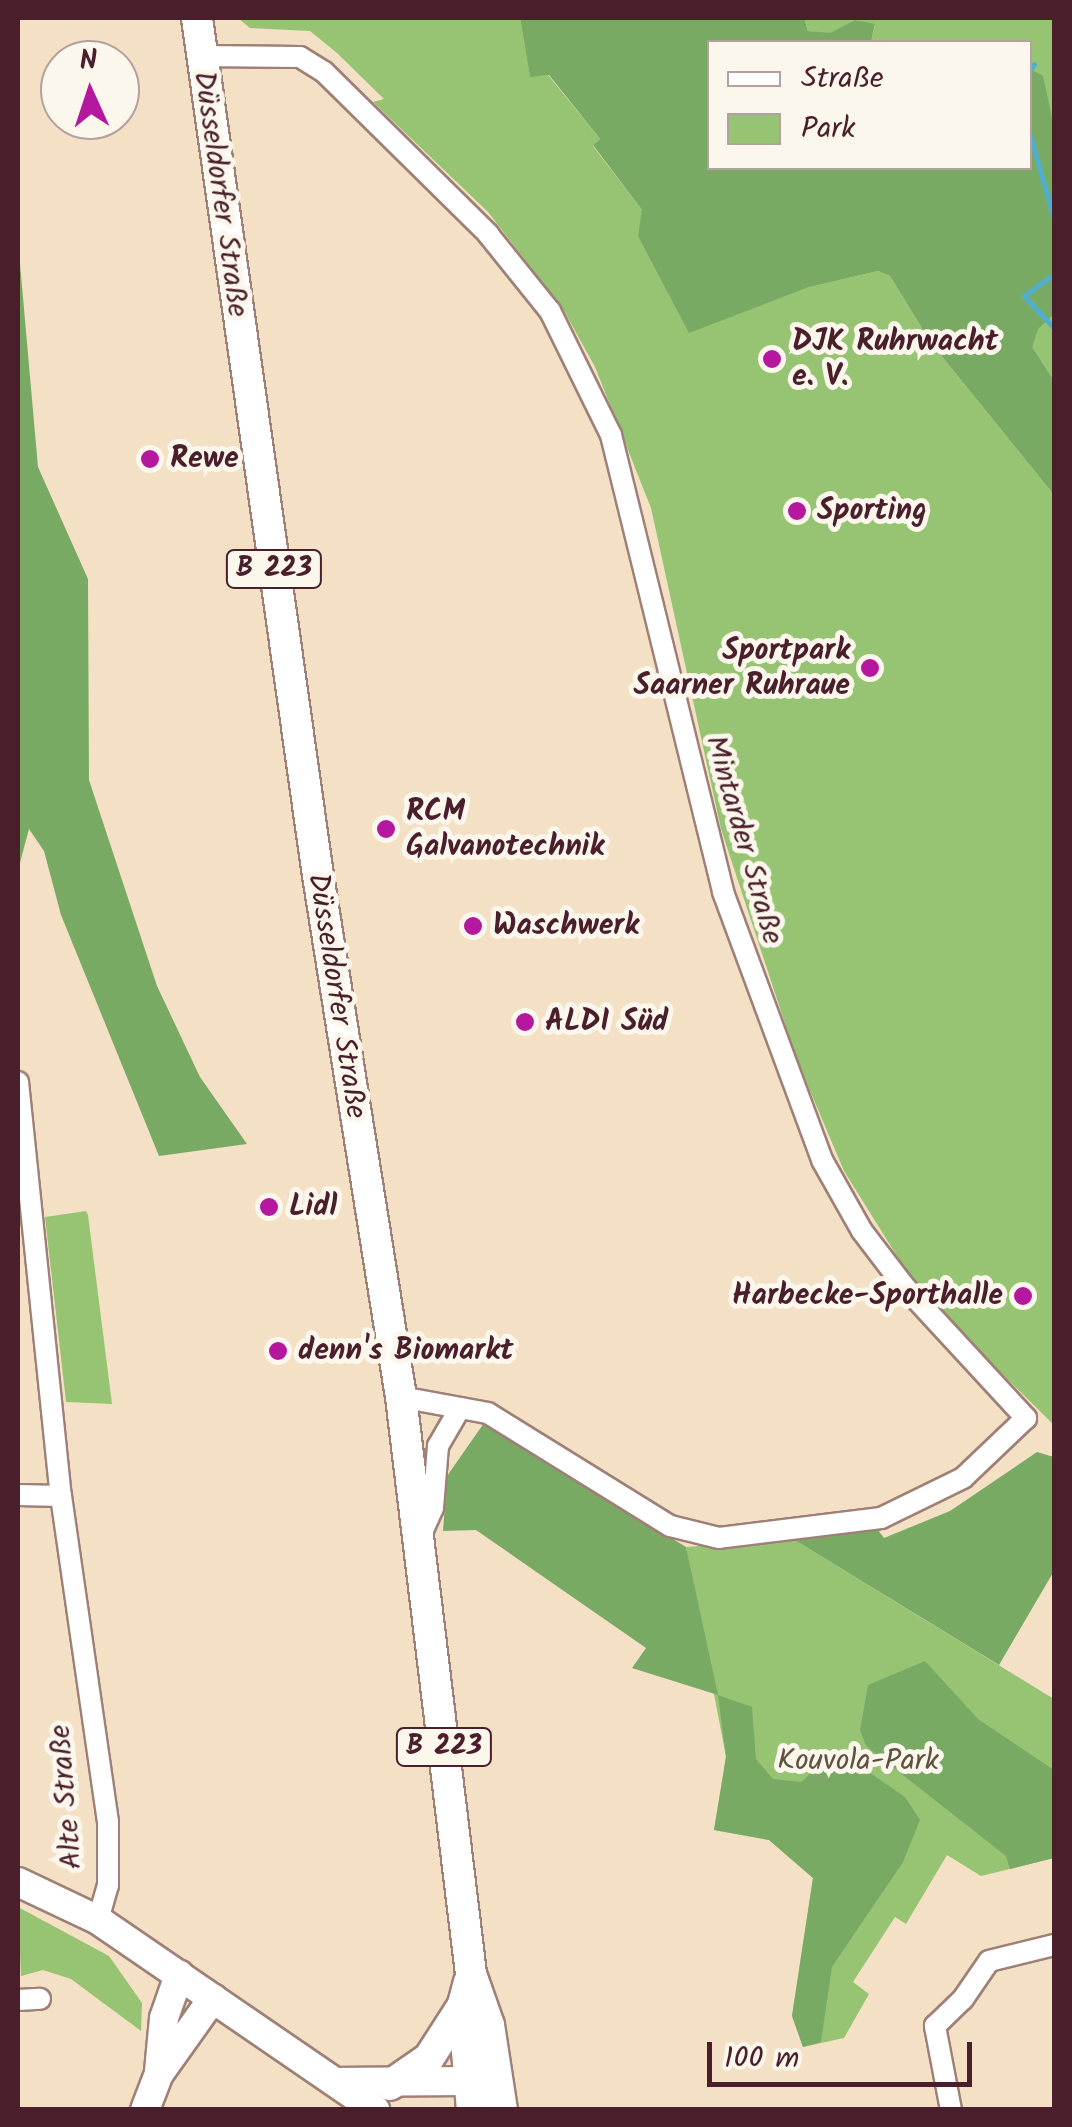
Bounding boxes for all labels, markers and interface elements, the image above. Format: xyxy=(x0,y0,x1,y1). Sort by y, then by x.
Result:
text: N xyxy=(78,39,99,84)
north arrow xyxy=(40,40,140,140)
legend xyxy=(707,40,1032,170)
text: Straße xyxy=(801,55,884,103)
street label: Düsseldorfer Straße xyxy=(185,69,255,319)
text: Park xyxy=(801,105,855,153)
place label: DJK Ruhrwacht e. V. xyxy=(792,324,998,394)
marker: DJK Ruhrwacht e. V. xyxy=(761,348,783,370)
place label: Rewe xyxy=(170,441,239,477)
marker: Rewe xyxy=(139,448,161,470)
place label: Sporting xyxy=(817,493,927,529)
marker: Sporting xyxy=(786,500,808,522)
road number: B 223 xyxy=(224,546,324,592)
place label: Sportpark Saarner Ruhraue xyxy=(633,633,850,704)
marker: Sportpark Saarner Ruhraue xyxy=(859,657,881,679)
street label: Mintarder Straße xyxy=(696,731,790,949)
place label: RCM Galvanotechnik xyxy=(406,794,604,864)
marker: RCM Galvanotechnik xyxy=(375,818,397,840)
street label: Düsseldorfer Straße xyxy=(299,871,373,1121)
place label: Waschwerk xyxy=(493,908,639,944)
marker: Waschwerk xyxy=(462,915,484,937)
place label: ALDI Süd xyxy=(545,1004,668,1040)
marker: ALDI Süd xyxy=(514,1011,536,1033)
place label: Lidl xyxy=(289,1189,337,1225)
marker: Lidl xyxy=(258,1196,280,1218)
place label: Harbecke-Sporthalle xyxy=(732,1278,1003,1314)
marker: Harbecke-Sporthalle xyxy=(1012,1285,1034,1307)
place label: denn's Biomarkt xyxy=(298,1333,513,1369)
marker: denn's Biomarkt xyxy=(267,1340,289,1362)
street label: Alte Straße xyxy=(43,1723,91,1871)
road number: B 223 xyxy=(394,1724,494,1770)
park label: Kouvola-Park xyxy=(777,1743,939,1779)
scale bar xyxy=(712,2022,977,2084)
text: 100 m xyxy=(724,2035,799,2083)

